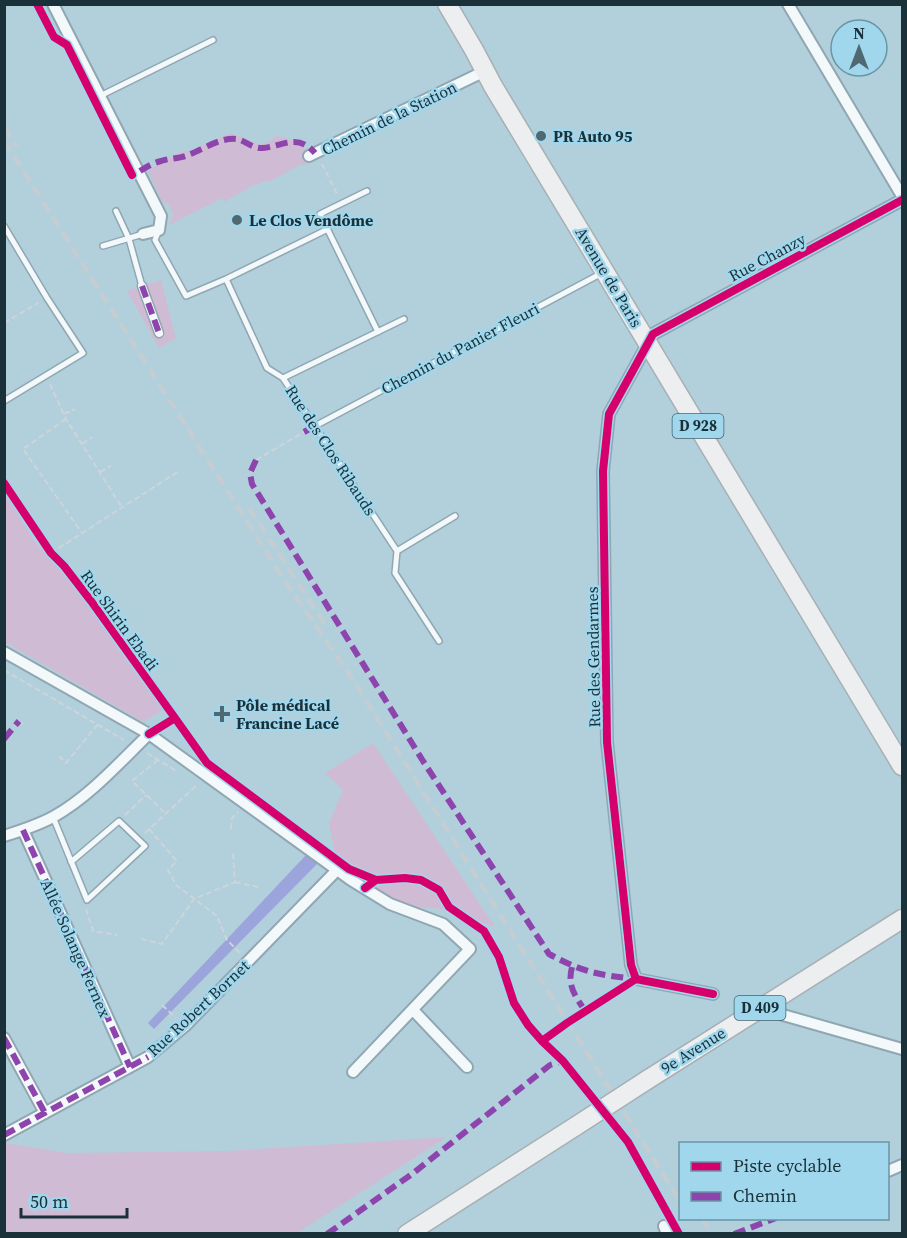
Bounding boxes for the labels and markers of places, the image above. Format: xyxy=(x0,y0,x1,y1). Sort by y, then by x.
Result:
place label: PR Auto 95 xyxy=(553,125,633,147)
marker: PR Auto 95 xyxy=(534,129,548,143)
place label: Le Clos Vendôme xyxy=(249,209,373,231)
marker: Le Clos Vendôme xyxy=(230,213,244,227)
place label: Pôle médical Francine Lacé xyxy=(236,694,339,734)
marker: Pôle médical Francine Lacé xyxy=(213,705,231,723)

